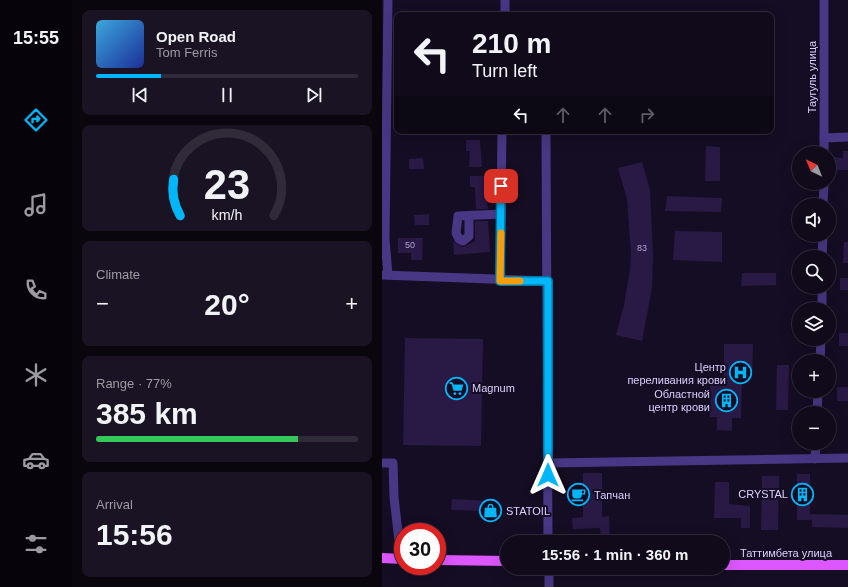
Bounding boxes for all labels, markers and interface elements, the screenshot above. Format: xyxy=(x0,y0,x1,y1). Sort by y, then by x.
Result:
text: 15:55 xyxy=(13,28,59,48)
text: Open Road xyxy=(156,28,236,45)
icon: left xyxy=(406,28,458,80)
text: 210 m xyxy=(472,28,551,59)
street label: Таугуль улица xyxy=(806,40,818,113)
text: Tom Ferris xyxy=(156,45,217,60)
text: Turn left xyxy=(472,61,537,81)
icon: previous xyxy=(129,84,151,106)
icon: pause xyxy=(216,84,238,106)
icon: next xyxy=(303,84,325,106)
icon: left xyxy=(510,104,532,126)
icon: ahead xyxy=(552,104,574,126)
icon: ahead xyxy=(594,104,616,126)
icon: right xyxy=(636,104,658,126)
icon: directions xyxy=(22,106,50,134)
north arrow xyxy=(792,146,836,190)
map controls xyxy=(792,146,836,450)
text: 23 xyxy=(204,161,250,208)
pin xyxy=(484,169,518,203)
icon: arrive xyxy=(490,175,512,197)
icon: music xyxy=(22,191,50,219)
button: sound xyxy=(792,198,836,242)
text: km/h xyxy=(212,207,243,223)
house number: 50 xyxy=(405,240,415,250)
house number: 83 xyxy=(637,243,647,253)
button: search xyxy=(792,250,836,294)
text: Climate xyxy=(96,267,140,282)
icon: phone xyxy=(22,276,50,304)
text: 20° xyxy=(204,288,250,321)
text: − xyxy=(96,291,109,316)
text: + xyxy=(345,291,358,316)
button: layers xyxy=(792,302,836,346)
button: + xyxy=(792,354,836,398)
hospital icon: Центр переливания крови xyxy=(728,360,754,386)
icon: climate xyxy=(22,361,50,389)
place label: Центр переливания крови xyxy=(627,361,726,386)
supermarket icon: Magnum xyxy=(444,375,470,401)
text: Range · 77% xyxy=(96,376,172,391)
place label: Magnum xyxy=(472,382,515,394)
building icon: Областной центр крови xyxy=(713,387,739,413)
place label: Областной центр крови xyxy=(648,388,710,413)
text: 385 km xyxy=(96,397,198,430)
button: − xyxy=(792,406,836,450)
icon: car xyxy=(22,446,50,474)
position arrow xyxy=(527,454,569,496)
building icon: CRYSTAL xyxy=(790,481,816,507)
cafe icon: Тапчан xyxy=(566,482,592,508)
place label: CRYSTAL xyxy=(738,488,788,500)
place label: Тапчан xyxy=(594,489,630,501)
text: Arrival xyxy=(96,497,133,512)
shop icon: STATOIL xyxy=(478,498,504,524)
place label: STATOIL xyxy=(506,505,550,517)
text: 15:56 xyxy=(96,518,173,551)
speed limit sign: 30 xyxy=(394,523,446,575)
icon: filters xyxy=(22,530,50,558)
text: 15:56 · 1 min · 360 m xyxy=(542,546,688,563)
street label: Таттимбета улица xyxy=(740,547,833,559)

